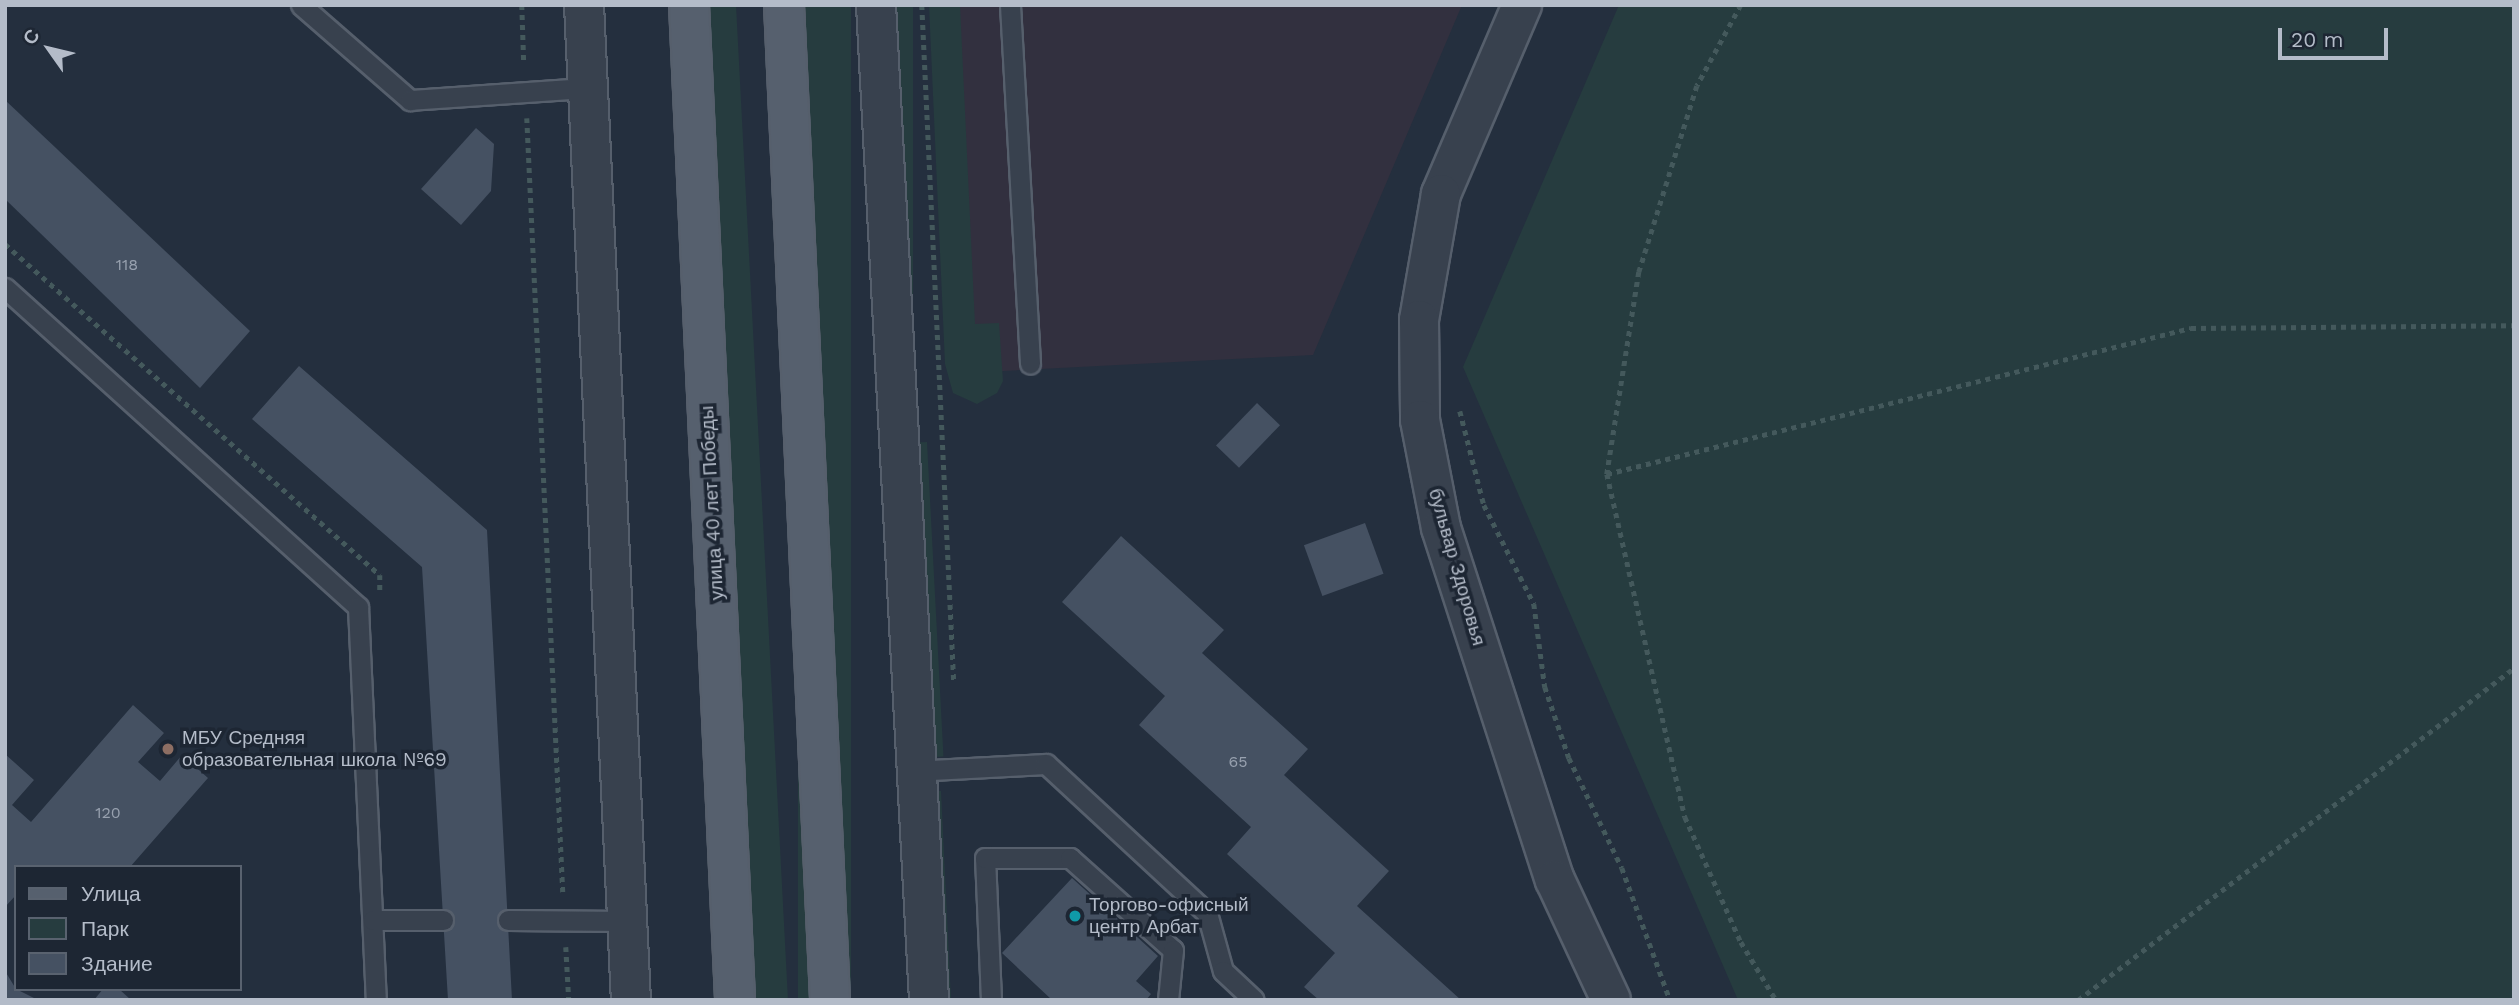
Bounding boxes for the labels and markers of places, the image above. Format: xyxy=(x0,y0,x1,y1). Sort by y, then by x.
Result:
place label: МБУ Средняя образовательная школа №69 xyxy=(182,727,447,771)
marker: МБУ Средняя образовательная школа №69 xyxy=(160,741,176,757)
place label: Торгово-офисный центр Арбат xyxy=(1089,894,1249,938)
marker: Торгово-офисный центр Арбат xyxy=(1067,908,1083,924)

